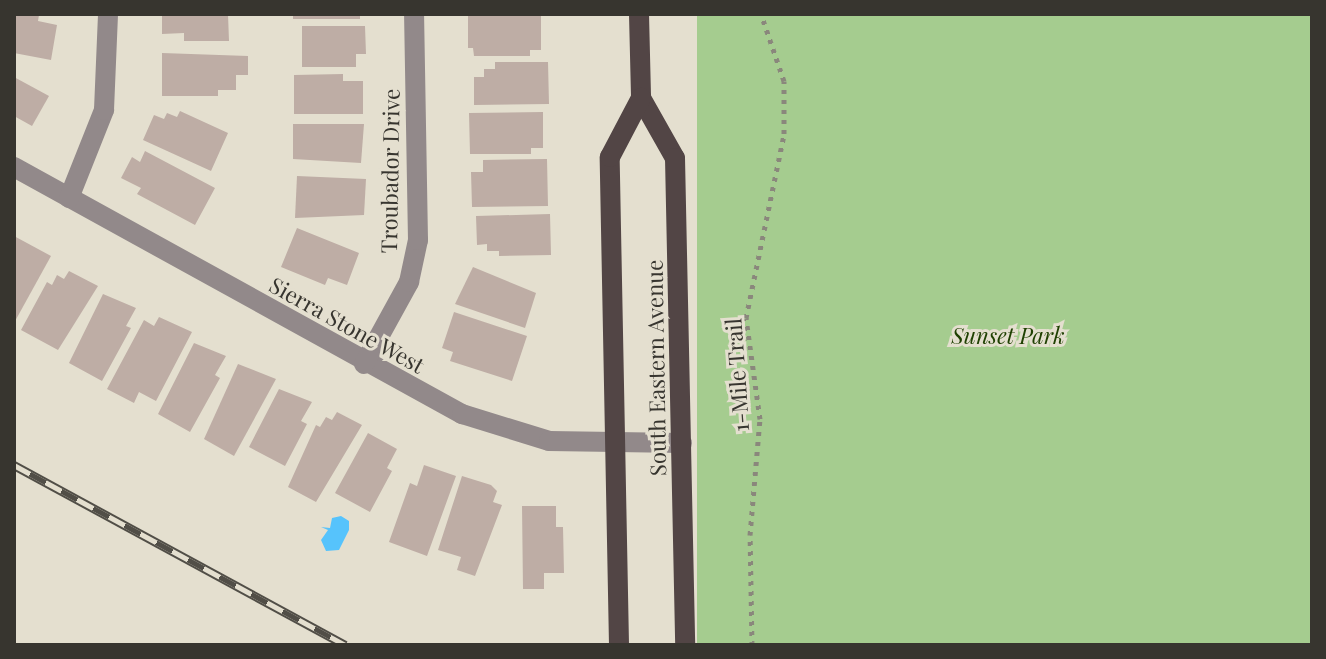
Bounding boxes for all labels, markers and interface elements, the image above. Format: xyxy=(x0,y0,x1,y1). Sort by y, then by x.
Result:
street label: Troubador Drive xyxy=(375,88,405,254)
street label: South Eastern Avenue xyxy=(641,259,671,477)
street label: Sierra Stone West xyxy=(264,271,430,379)
street label: 1-Mile Trail xyxy=(720,317,754,433)
park label: Sunset Park xyxy=(951,323,1065,349)

